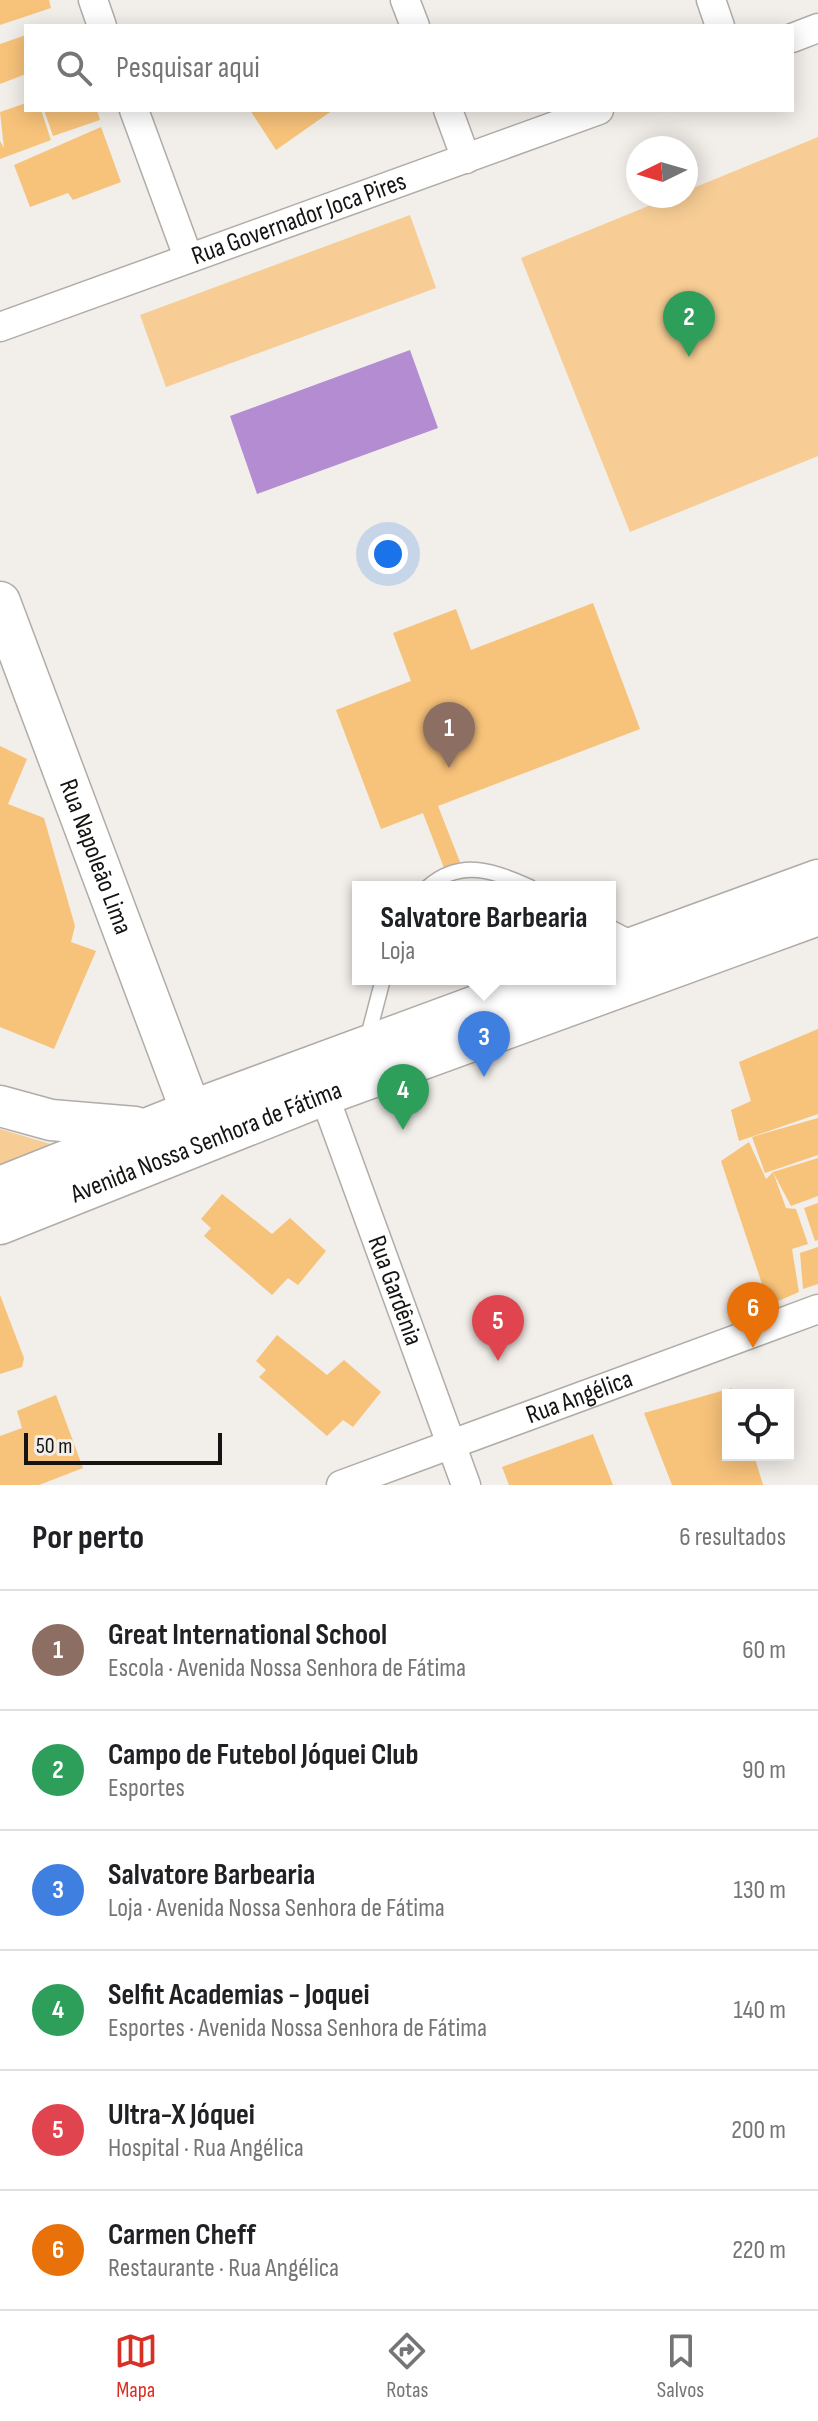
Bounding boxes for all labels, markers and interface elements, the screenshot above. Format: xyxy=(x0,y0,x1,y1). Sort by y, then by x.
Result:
search box xyxy=(24,24,794,112)
icon: search xyxy=(52,46,96,90)
text: Pesquisar aqui xyxy=(116,50,260,86)
north arrow xyxy=(626,136,698,208)
street label: Rua Governador Joca Pires xyxy=(188,166,410,272)
pin: 2 xyxy=(663,291,715,357)
your location xyxy=(368,534,408,574)
pin: 1 xyxy=(423,702,475,768)
street label: Rua Napoleão Lima xyxy=(52,775,139,939)
popup xyxy=(352,881,616,985)
text: Salvatore Barbearia xyxy=(380,900,588,936)
text: Loja xyxy=(380,936,415,967)
pin: 3 xyxy=(458,1011,510,1077)
pin: 4 xyxy=(377,1064,429,1130)
street label: Avenida Nossa Senhora de Fátima xyxy=(65,1074,346,1210)
street label: Rua Gardênia xyxy=(361,1231,429,1349)
pin: 6 xyxy=(727,1282,779,1348)
pin: 5 xyxy=(472,1295,524,1361)
street label: Rua Angélica xyxy=(522,1363,637,1431)
map controls xyxy=(722,1389,794,1461)
button: locate xyxy=(722,1389,794,1461)
scale bar xyxy=(24,1429,222,1465)
text: 50 m xyxy=(36,1433,72,1460)
text: Por perto xyxy=(32,1517,144,1558)
text: 6 resultados xyxy=(679,1522,786,1553)
text: Great International School xyxy=(108,1617,387,1653)
text: 1 xyxy=(53,1635,63,1666)
text: 60 m xyxy=(742,1635,786,1666)
text: Escola · Avenida Nossa Senhora de Fátima xyxy=(108,1653,466,1684)
text: Campo de Futebol Jóquei Club xyxy=(108,1737,419,1773)
text: 2 xyxy=(52,1755,64,1786)
text: 90 m xyxy=(742,1755,786,1786)
text: Esportes xyxy=(108,1773,185,1804)
text: Salvatore Barbearia xyxy=(108,1857,315,1893)
text: 3 xyxy=(52,1875,64,1906)
text: 130 m xyxy=(734,1875,786,1906)
text: Loja · Avenida Nossa Senhora de Fátima xyxy=(108,1893,445,1924)
text: Selfit Academias - Joquei xyxy=(108,1977,370,2013)
text: 4 xyxy=(52,1995,64,2026)
text: 140 m xyxy=(734,1995,786,2026)
text: Esportes · Avenida Nossa Senhora de Fátima xyxy=(108,2013,487,2044)
text: Ultra-X Jóquei xyxy=(108,2097,255,2133)
text: 5 xyxy=(52,2115,64,2146)
text: 200 m xyxy=(731,2115,786,2146)
text: Hospital · Rua Angélica xyxy=(108,2133,304,2164)
text: Carmen Cheff xyxy=(108,2217,256,2253)
text: 6 xyxy=(52,2235,64,2266)
text: 220 m xyxy=(732,2235,786,2266)
text: Restaurante · Rua Angélica xyxy=(108,2253,339,2284)
tab: Mapa xyxy=(114,2329,158,2404)
tab: Rotas xyxy=(385,2329,429,2404)
tab: Salvos xyxy=(657,2329,704,2404)

